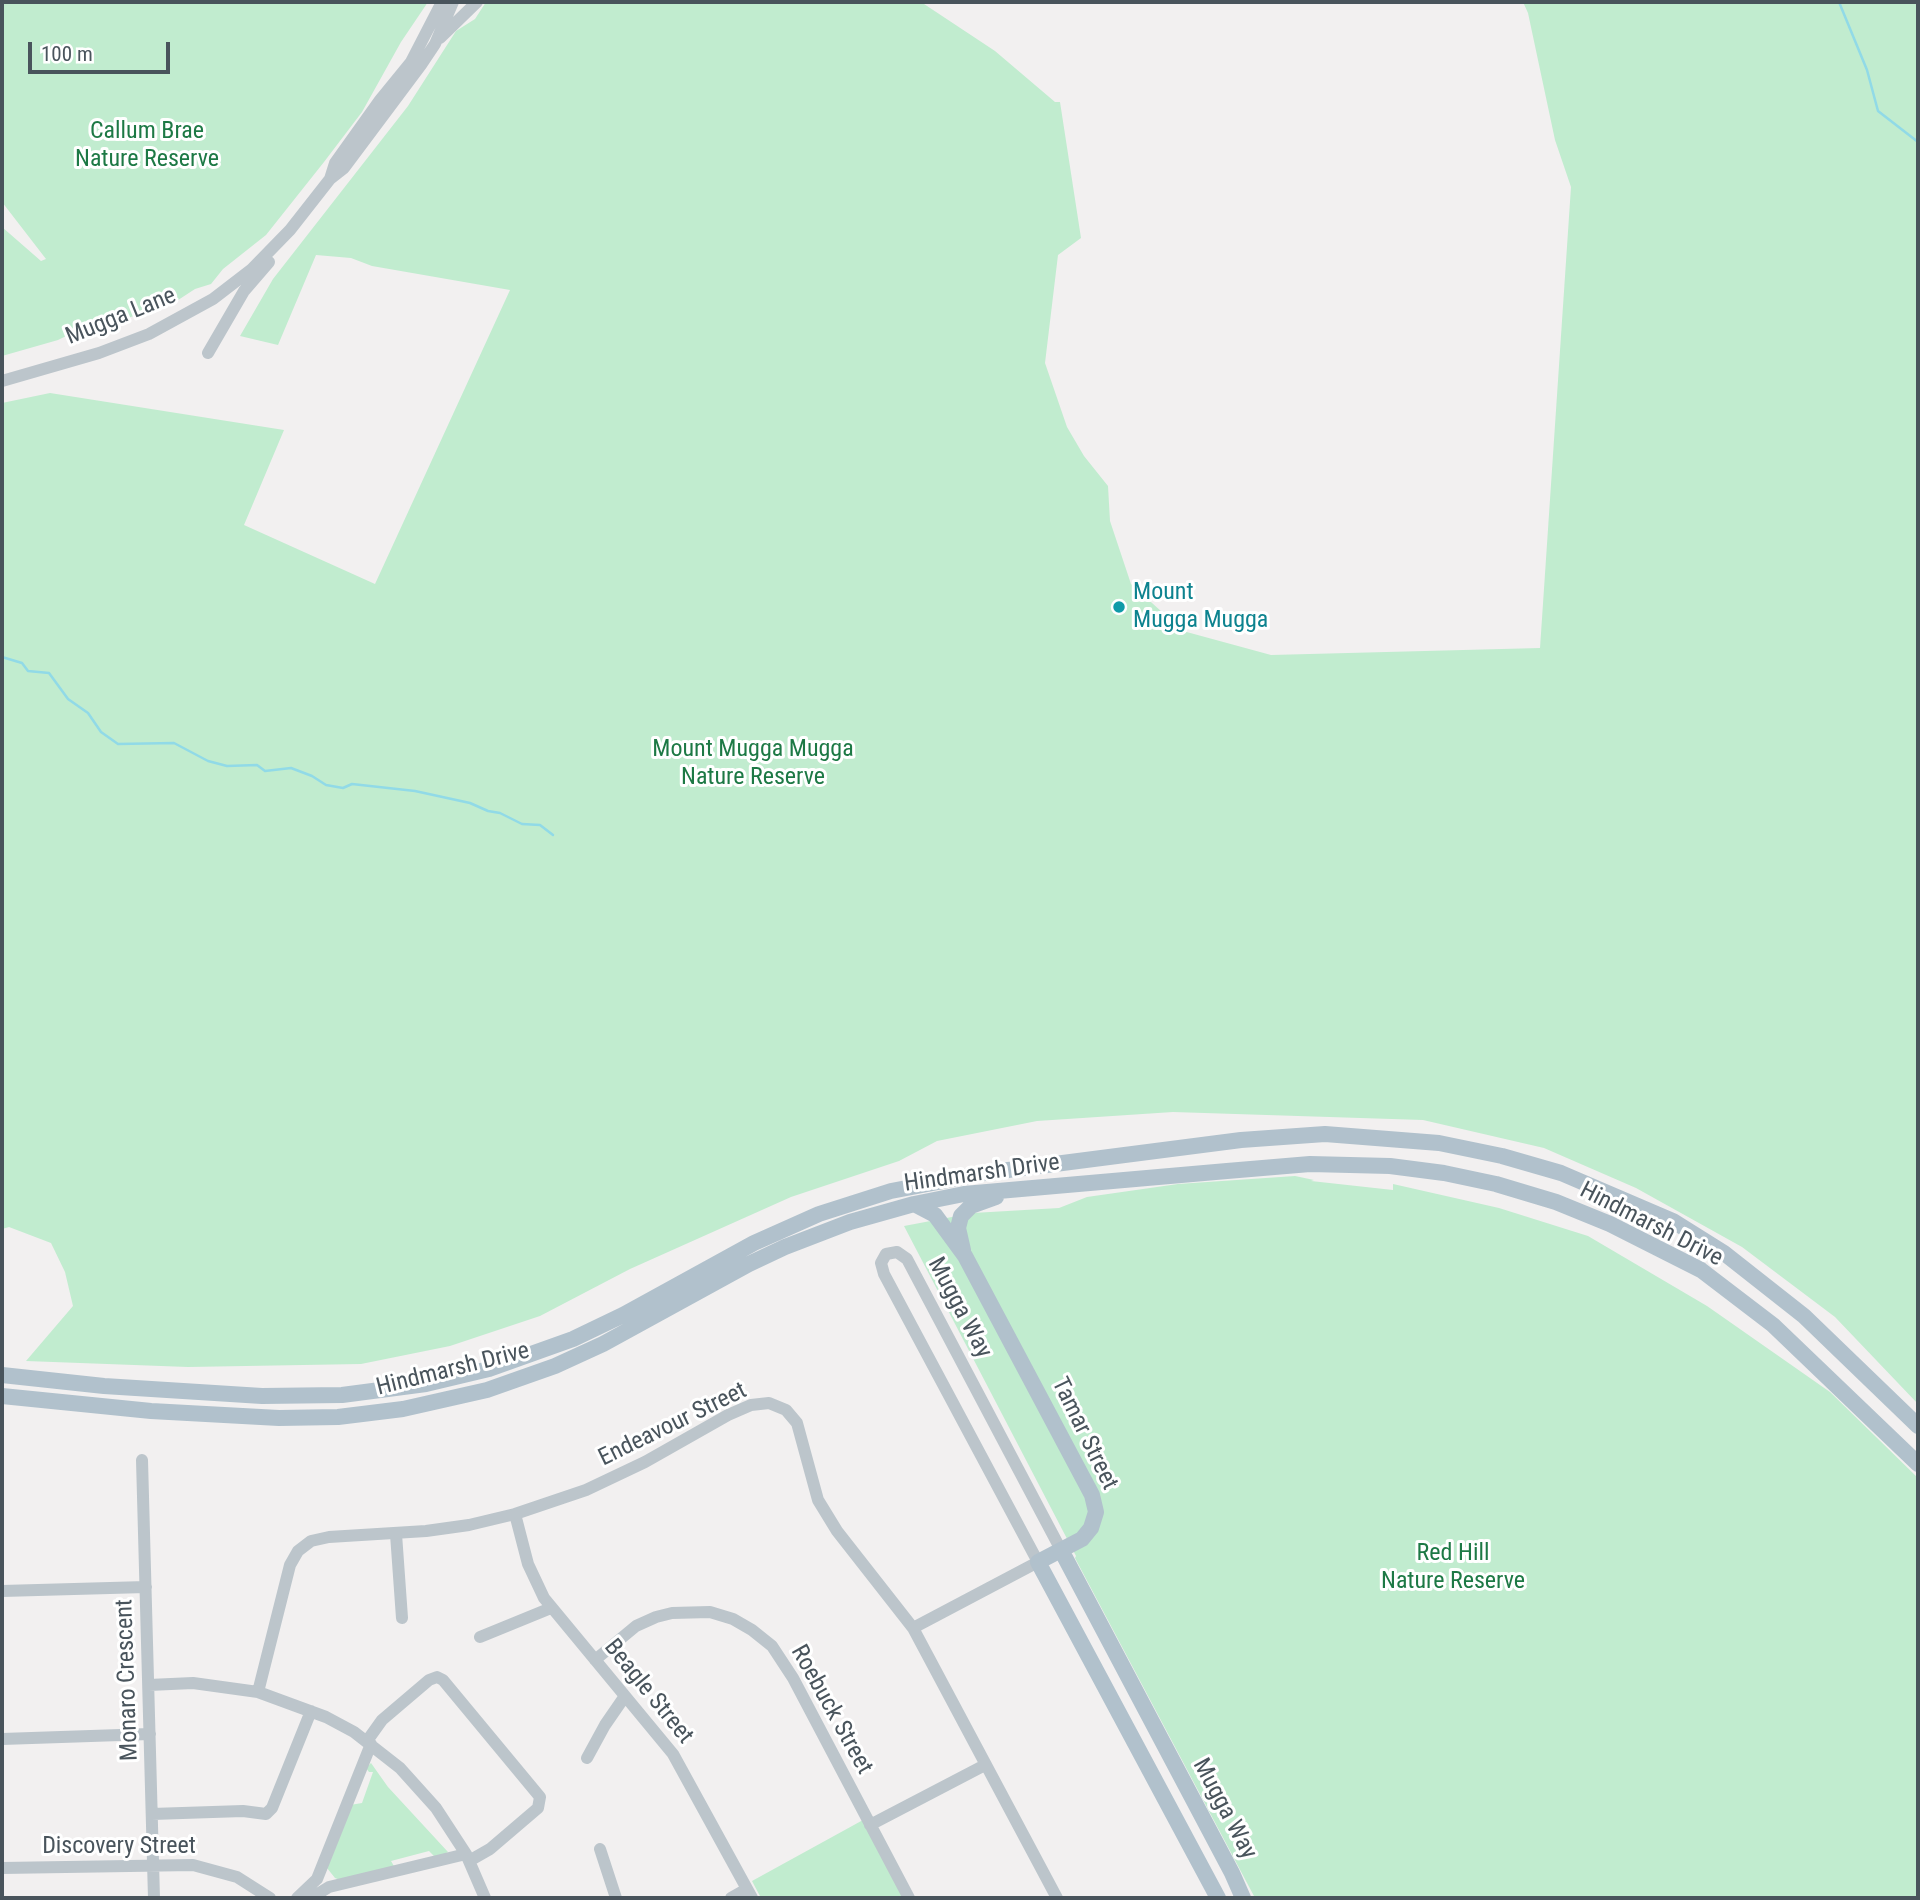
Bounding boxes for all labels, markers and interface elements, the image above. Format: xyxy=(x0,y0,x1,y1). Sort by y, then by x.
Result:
scale bar xyxy=(32,28,173,72)
text: 100 m xyxy=(41,42,93,66)
park label: Callum Brae Nature Reserve xyxy=(75,118,219,174)
street label: Mugga Lane xyxy=(62,282,180,352)
place label: Mount Mugga Mugga xyxy=(1133,579,1268,635)
marker: Mount Mugga Mugga xyxy=(1111,599,1127,615)
park label: Mount Mugga Mugga Nature Reserve xyxy=(652,736,854,792)
street label: Hindmarsh Drive xyxy=(902,1149,1062,1199)
street label: Hindmarsh Drive xyxy=(1575,1177,1727,1273)
street label: Mugga Way xyxy=(921,1253,997,1363)
street label: Hindmarsh Drive xyxy=(373,1337,533,1403)
street label: Tamar Street xyxy=(1044,1373,1124,1495)
street label: Endeavour Street xyxy=(594,1377,752,1473)
park label: Red Hill Nature Reserve xyxy=(1381,1540,1525,1596)
street label: Monaro Crescent xyxy=(111,1599,145,1761)
street label: Beagle Street xyxy=(597,1634,699,1750)
street label: Roebuck Street xyxy=(784,1640,878,1780)
street label: Mugga Way xyxy=(1186,1754,1262,1864)
street label: Discovery Street xyxy=(42,1833,196,1861)

